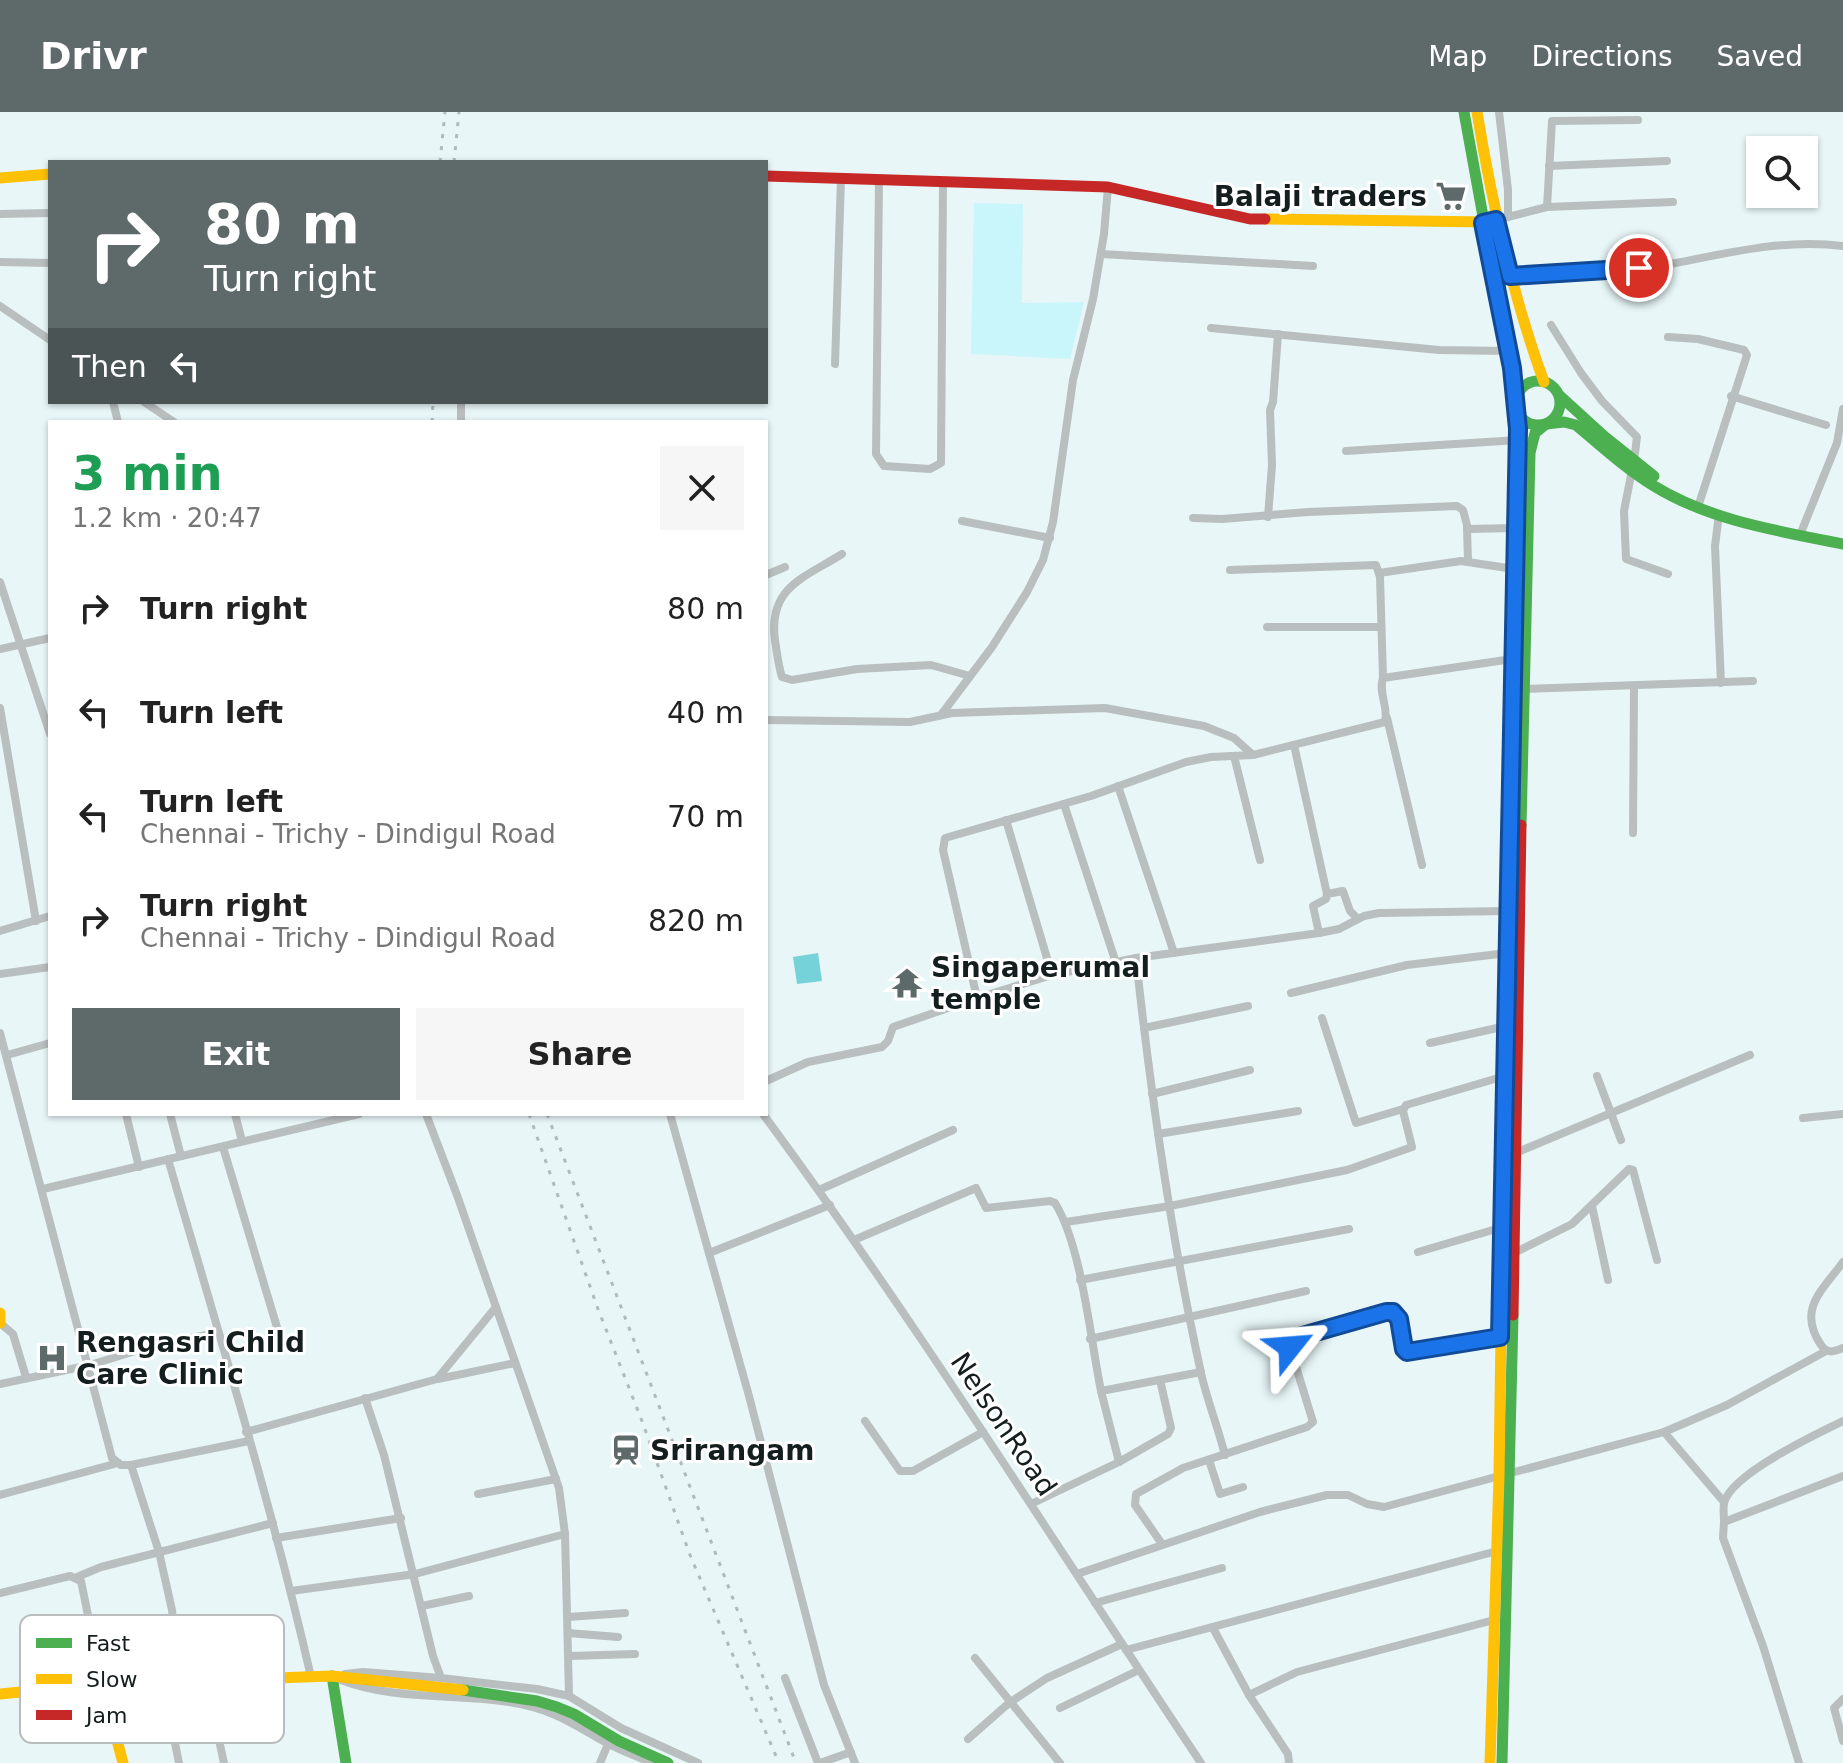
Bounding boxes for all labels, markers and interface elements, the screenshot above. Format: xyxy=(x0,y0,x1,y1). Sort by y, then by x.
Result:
text: Drivr xyxy=(40,34,147,78)
text: Map xyxy=(1428,40,1487,73)
text: Directions xyxy=(1531,40,1672,73)
text: Saved xyxy=(1716,40,1803,73)
map controls xyxy=(1746,136,1818,208)
button: search xyxy=(1746,136,1818,208)
supermarket icon: Balaji traders xyxy=(1434,179,1468,213)
place label: Balaji traders xyxy=(1214,180,1427,213)
text: 80 m xyxy=(204,191,360,256)
icon: right xyxy=(72,192,176,296)
pin xyxy=(1605,234,1673,302)
icon: arrive xyxy=(1617,246,1661,290)
text: Turn right xyxy=(204,258,376,299)
icon: left xyxy=(163,344,207,388)
text: Then xyxy=(72,349,147,384)
text: 3 min xyxy=(72,445,223,501)
button: close xyxy=(660,446,744,530)
text: 1.2 km · 20:47 xyxy=(72,503,262,533)
icon: right xyxy=(72,586,116,630)
text: Turn right xyxy=(140,591,307,626)
text: 80 m xyxy=(667,591,744,626)
icon: left xyxy=(72,690,116,734)
text: Turn left xyxy=(140,695,283,730)
text: 40 m xyxy=(667,695,744,730)
text: Turn left xyxy=(140,784,283,819)
icon: left xyxy=(72,794,116,838)
text: 70 m xyxy=(667,799,744,834)
text: Chennai - Trichy - Dindigul Road xyxy=(140,819,556,849)
text: Turn right xyxy=(140,888,307,923)
icon: right xyxy=(72,898,116,942)
text: 820 m xyxy=(648,903,744,938)
text: Chennai - Trichy - Dindigul Road xyxy=(140,923,556,953)
place label: Singaperumal temple xyxy=(931,951,1150,1016)
temple icon: Singaperumal temple xyxy=(890,966,924,1000)
button: Exit xyxy=(72,1008,400,1100)
button: Share xyxy=(416,1008,744,1100)
position arrow xyxy=(1248,1305,1332,1389)
place label: Rengasri Child Care Clinic xyxy=(76,1326,305,1391)
hospital icon: Rengasri Child Care Clinic xyxy=(35,1341,69,1375)
street label: NelsonRoad xyxy=(944,1346,1064,1502)
station icon: Srirangam xyxy=(609,1433,643,1467)
place label: Srirangam xyxy=(650,1434,814,1467)
legend xyxy=(20,1615,284,1743)
text: Fast xyxy=(86,1631,131,1656)
text: Slow xyxy=(86,1667,138,1692)
text: Jam xyxy=(84,1703,127,1728)

